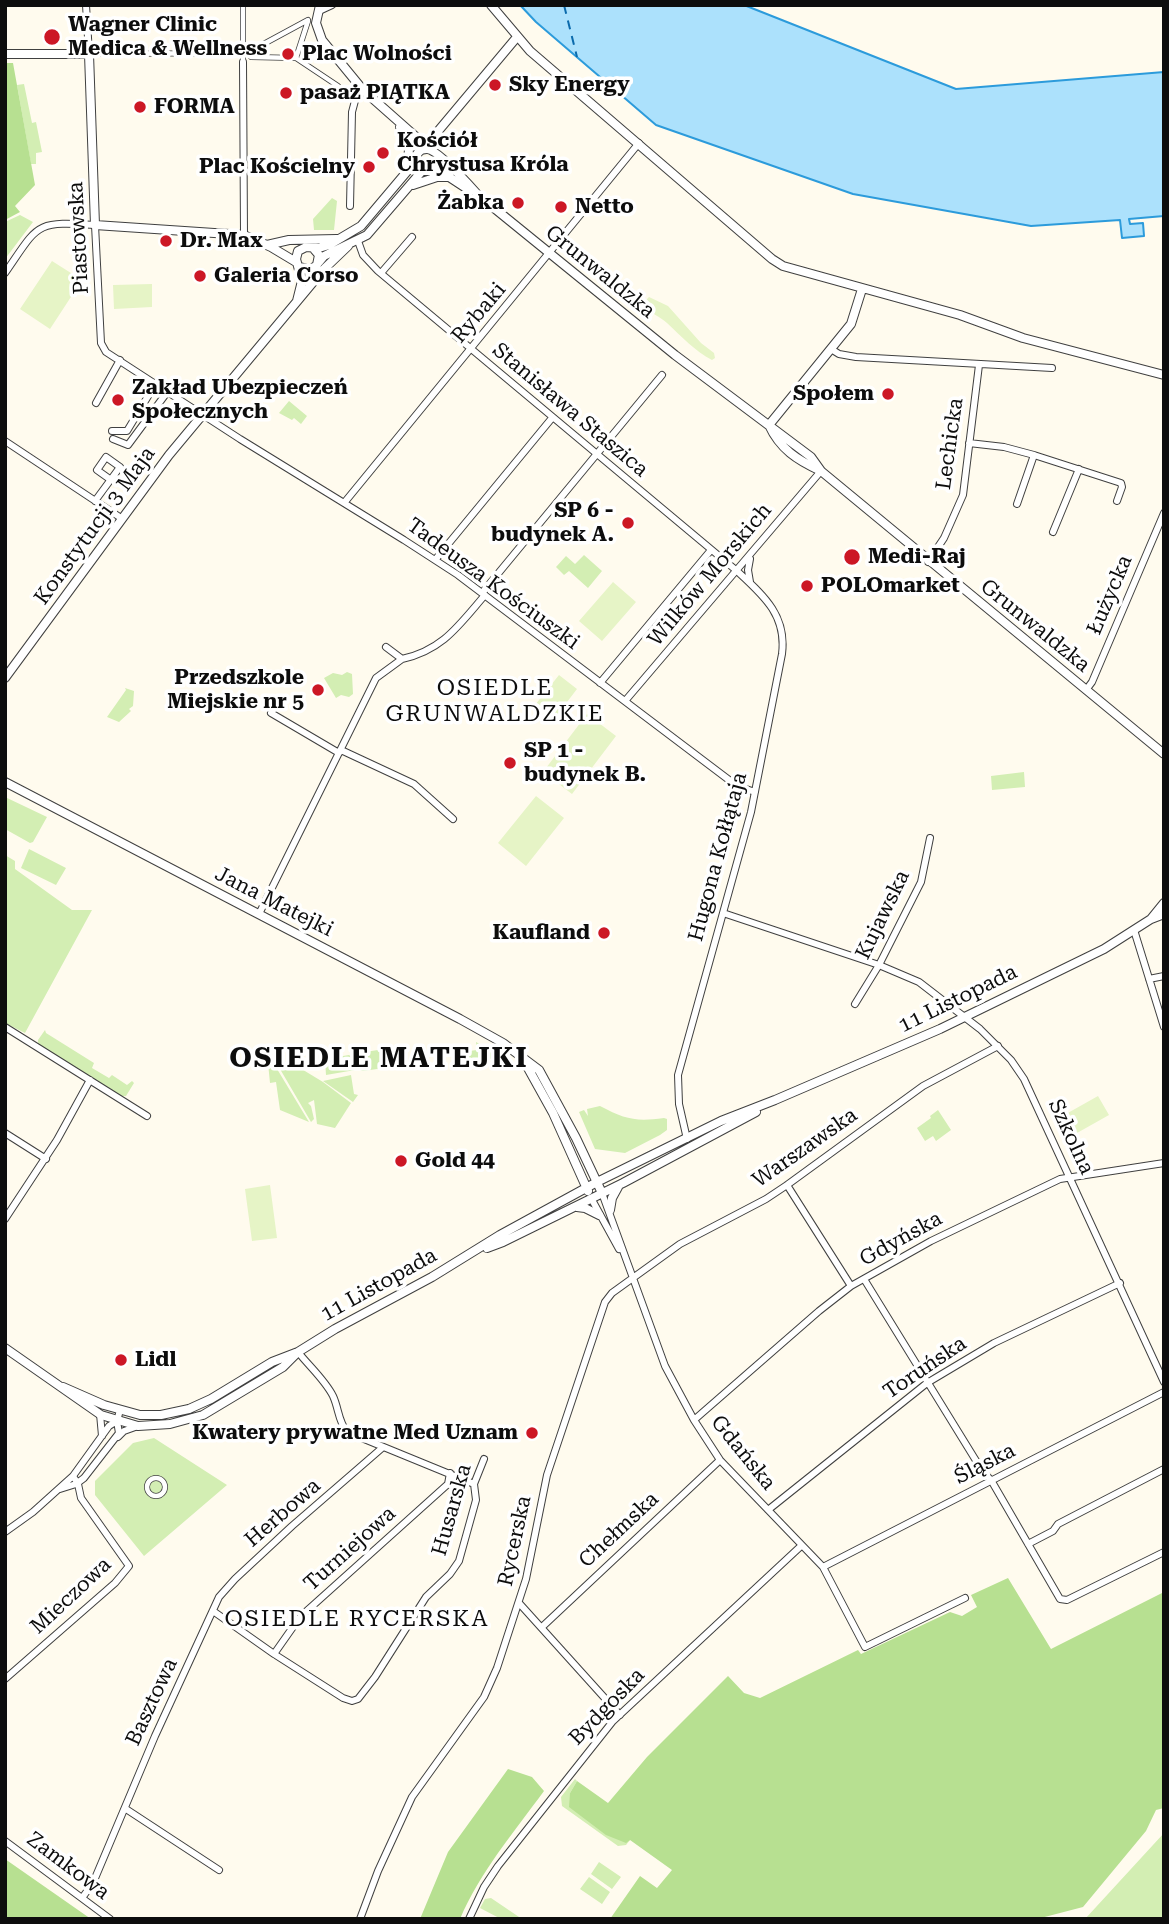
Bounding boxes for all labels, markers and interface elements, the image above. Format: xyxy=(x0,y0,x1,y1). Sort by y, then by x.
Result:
place label: Wagner Clinic Medica & Wellness xyxy=(68,12,267,62)
marker: Wagner Clinic Medica & Wellness xyxy=(42,27,62,47)
place label: Plac Wolności xyxy=(302,41,452,67)
marker: Plac Wolności xyxy=(280,46,296,62)
place label: Sky Energy xyxy=(509,72,630,98)
marker: Sky Energy xyxy=(487,77,503,93)
place label: pasaż PIĄTKA xyxy=(300,80,450,106)
marker: pasaż PIĄTKA xyxy=(278,85,294,101)
place label: FORMA xyxy=(154,94,235,120)
marker: FORMA xyxy=(132,99,148,115)
place label: Kościół Chrystusa Króla xyxy=(397,128,569,178)
marker: Kościół Chrystusa Króla xyxy=(375,145,391,161)
place label: Plac Kościelny xyxy=(199,154,355,180)
marker: Plac Kościelny xyxy=(361,159,377,175)
street label: Piastowska xyxy=(63,181,95,295)
place label: Żabka xyxy=(437,190,504,216)
place label: Netto xyxy=(575,194,634,220)
marker: Żabka xyxy=(510,195,526,211)
marker: Netto xyxy=(553,199,569,215)
street label: Grunwaldzka xyxy=(540,220,660,324)
place label: Dr. Max xyxy=(180,228,263,254)
marker: Dr. Max xyxy=(158,233,174,249)
place label: Galeria Corso xyxy=(214,263,359,289)
marker: Galeria Corso xyxy=(192,268,208,284)
street label: Rybaki xyxy=(446,278,512,348)
street label: Stanisława Staszica xyxy=(487,338,653,482)
place label: Zakład Ubezpieczeń Społecznych xyxy=(132,375,348,425)
place label: Społem xyxy=(793,381,874,407)
marker: Społem xyxy=(880,386,896,402)
marker: Zakład Ubezpieczeń Społecznych xyxy=(110,392,126,408)
street label: Lechicka xyxy=(931,396,969,492)
street label: Konstytucji 3 Maja xyxy=(29,442,161,610)
place label: SP 6 - budynek A. xyxy=(491,498,614,548)
street label: Wilków Morskich xyxy=(643,498,777,652)
street label: Tadeusza Kościuszki xyxy=(402,513,584,655)
marker: SP 6 - budynek A. xyxy=(620,515,636,531)
place label: Medi-Raj xyxy=(868,544,966,570)
marker: Medi-Raj xyxy=(842,547,862,567)
street label: Łużycka xyxy=(1082,551,1138,639)
place label: POLOmarket xyxy=(821,573,960,599)
street label: Grunwaldzka xyxy=(975,574,1095,678)
marker: POLOmarket xyxy=(799,578,815,594)
place label: Przedszkole Miejskie nr 5 xyxy=(167,665,304,715)
district label: OSIEDLE GRUNWALDZKIE xyxy=(387,674,603,728)
marker: Przedszkole Miejskie nr 5 xyxy=(310,682,326,698)
place label: SP 1 - budynek B. xyxy=(524,738,646,788)
marker: SP 1 - budynek B. xyxy=(502,755,518,771)
street label: Hugona Kołłątaja xyxy=(683,770,753,944)
street label: Jana Matejki xyxy=(211,861,337,943)
street label: Kujawska xyxy=(851,866,915,964)
place label: Kaufland xyxy=(492,920,590,946)
marker: Kaufland xyxy=(596,925,612,941)
street label: 11 Listopada xyxy=(895,959,1021,1039)
district label: OSIEDLE MATEJKI xyxy=(231,1042,527,1076)
street label: Szkolna xyxy=(1043,1095,1099,1179)
street label: Warszawska xyxy=(748,1103,862,1193)
place label: Gold 44 xyxy=(415,1148,495,1174)
marker: Gold 44 xyxy=(393,1153,409,1169)
street label: Gdyńska xyxy=(855,1206,947,1272)
street label: 11 Listopada xyxy=(317,1243,441,1327)
street label: Toruńska xyxy=(879,1331,971,1405)
place label: Lidl xyxy=(135,1347,176,1373)
marker: Lidl xyxy=(113,1352,129,1368)
street label: Gdańska xyxy=(705,1410,781,1496)
place label: Kwatery prywatne Med Uznam xyxy=(192,1420,518,1446)
marker: Kwatery prywatne Med Uznam xyxy=(524,1425,540,1441)
street label: Śląska xyxy=(950,1438,1020,1490)
street label: Husarska xyxy=(427,1461,477,1559)
street label: Herbowa xyxy=(240,1473,326,1553)
street label: Chełmska xyxy=(574,1487,664,1573)
street label: Rycerska xyxy=(493,1493,537,1589)
street label: Turniejowa xyxy=(299,1501,401,1597)
street label: Mieczowa xyxy=(26,1552,116,1640)
district label: OSIEDLE RYCERSKA xyxy=(226,1605,488,1633)
street label: Basztowa xyxy=(121,1654,183,1750)
street label: Bydgoska xyxy=(564,1663,650,1751)
street label: Zamkowa xyxy=(22,1827,114,1905)

